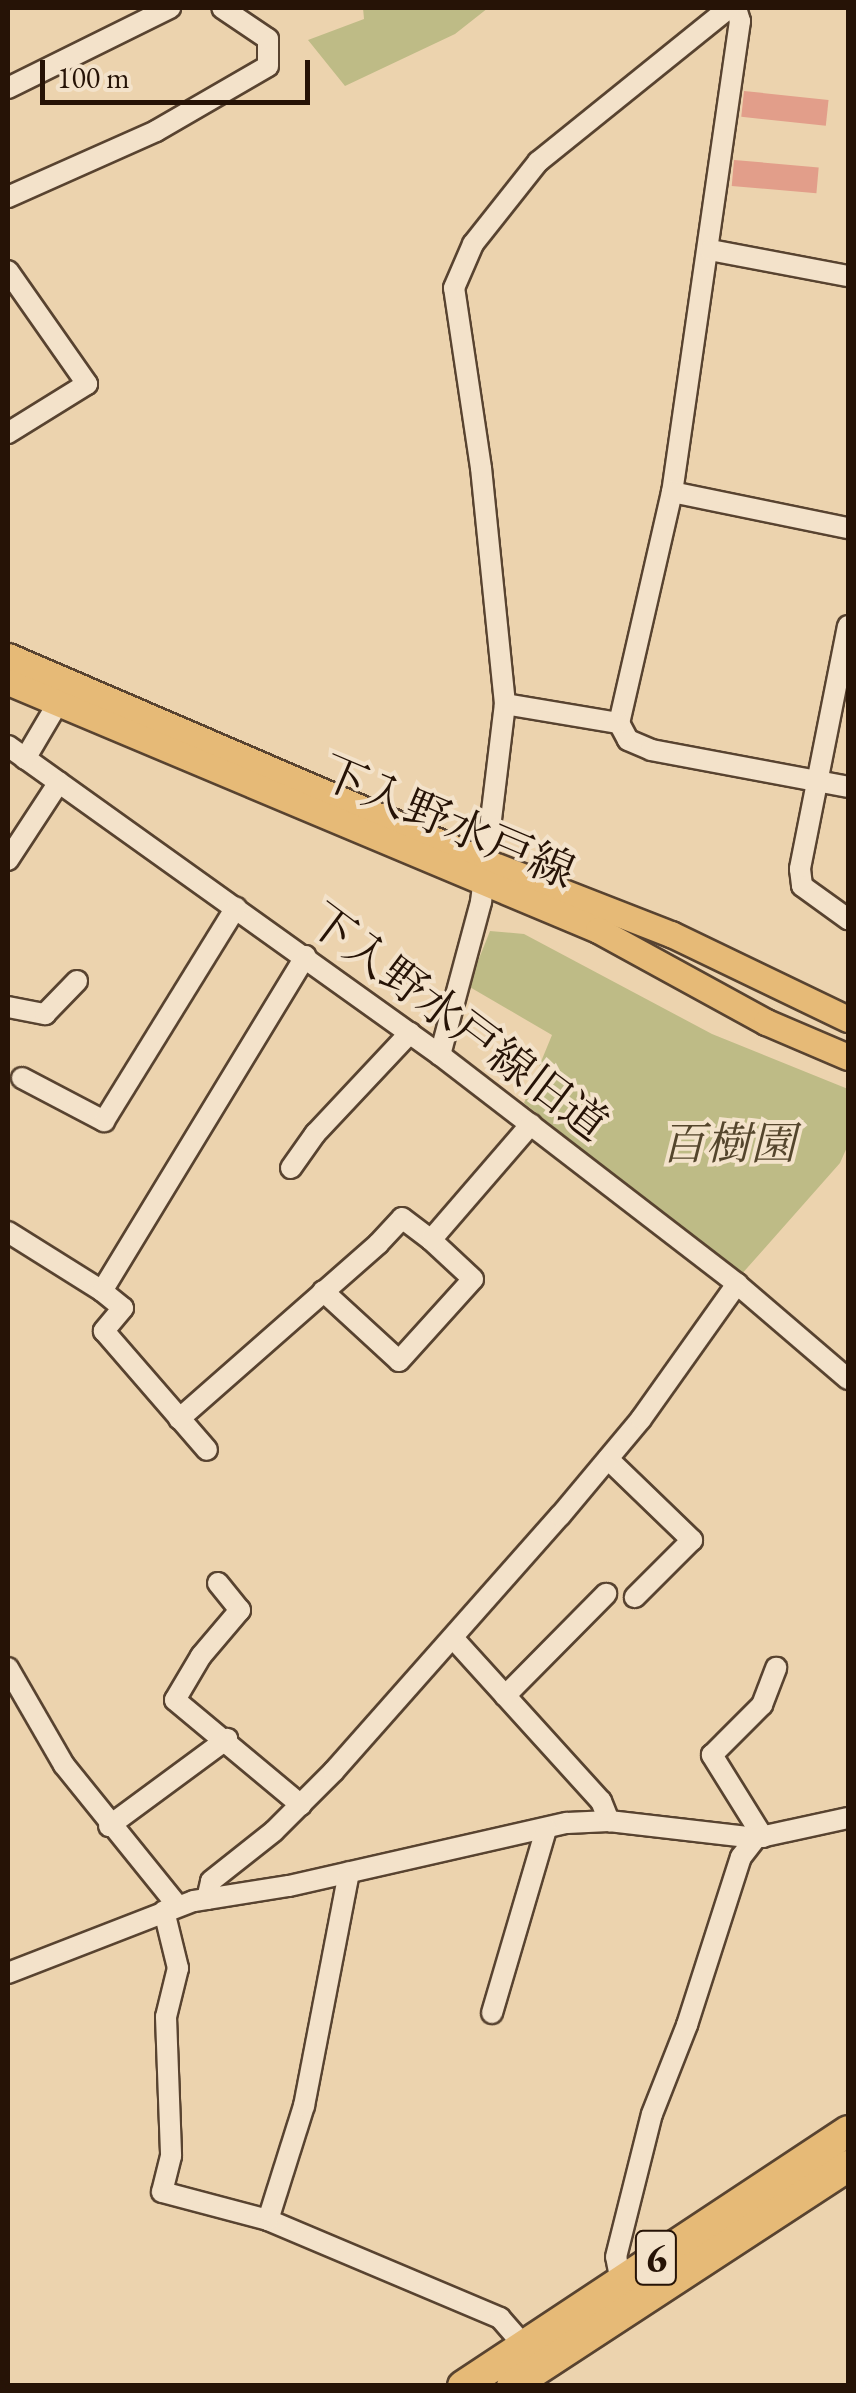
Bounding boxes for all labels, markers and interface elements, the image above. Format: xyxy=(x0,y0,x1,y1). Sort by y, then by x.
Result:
scale bar xyxy=(45,40,315,102)
text: 100 m xyxy=(57,58,130,97)
street label: 下入野水戸線 xyxy=(313,744,583,900)
street label: 下入野水戸線旧道 xyxy=(298,892,618,1152)
park label: 百樹園 xyxy=(661,1117,795,1171)
road number: 6 xyxy=(634,2221,678,2295)

